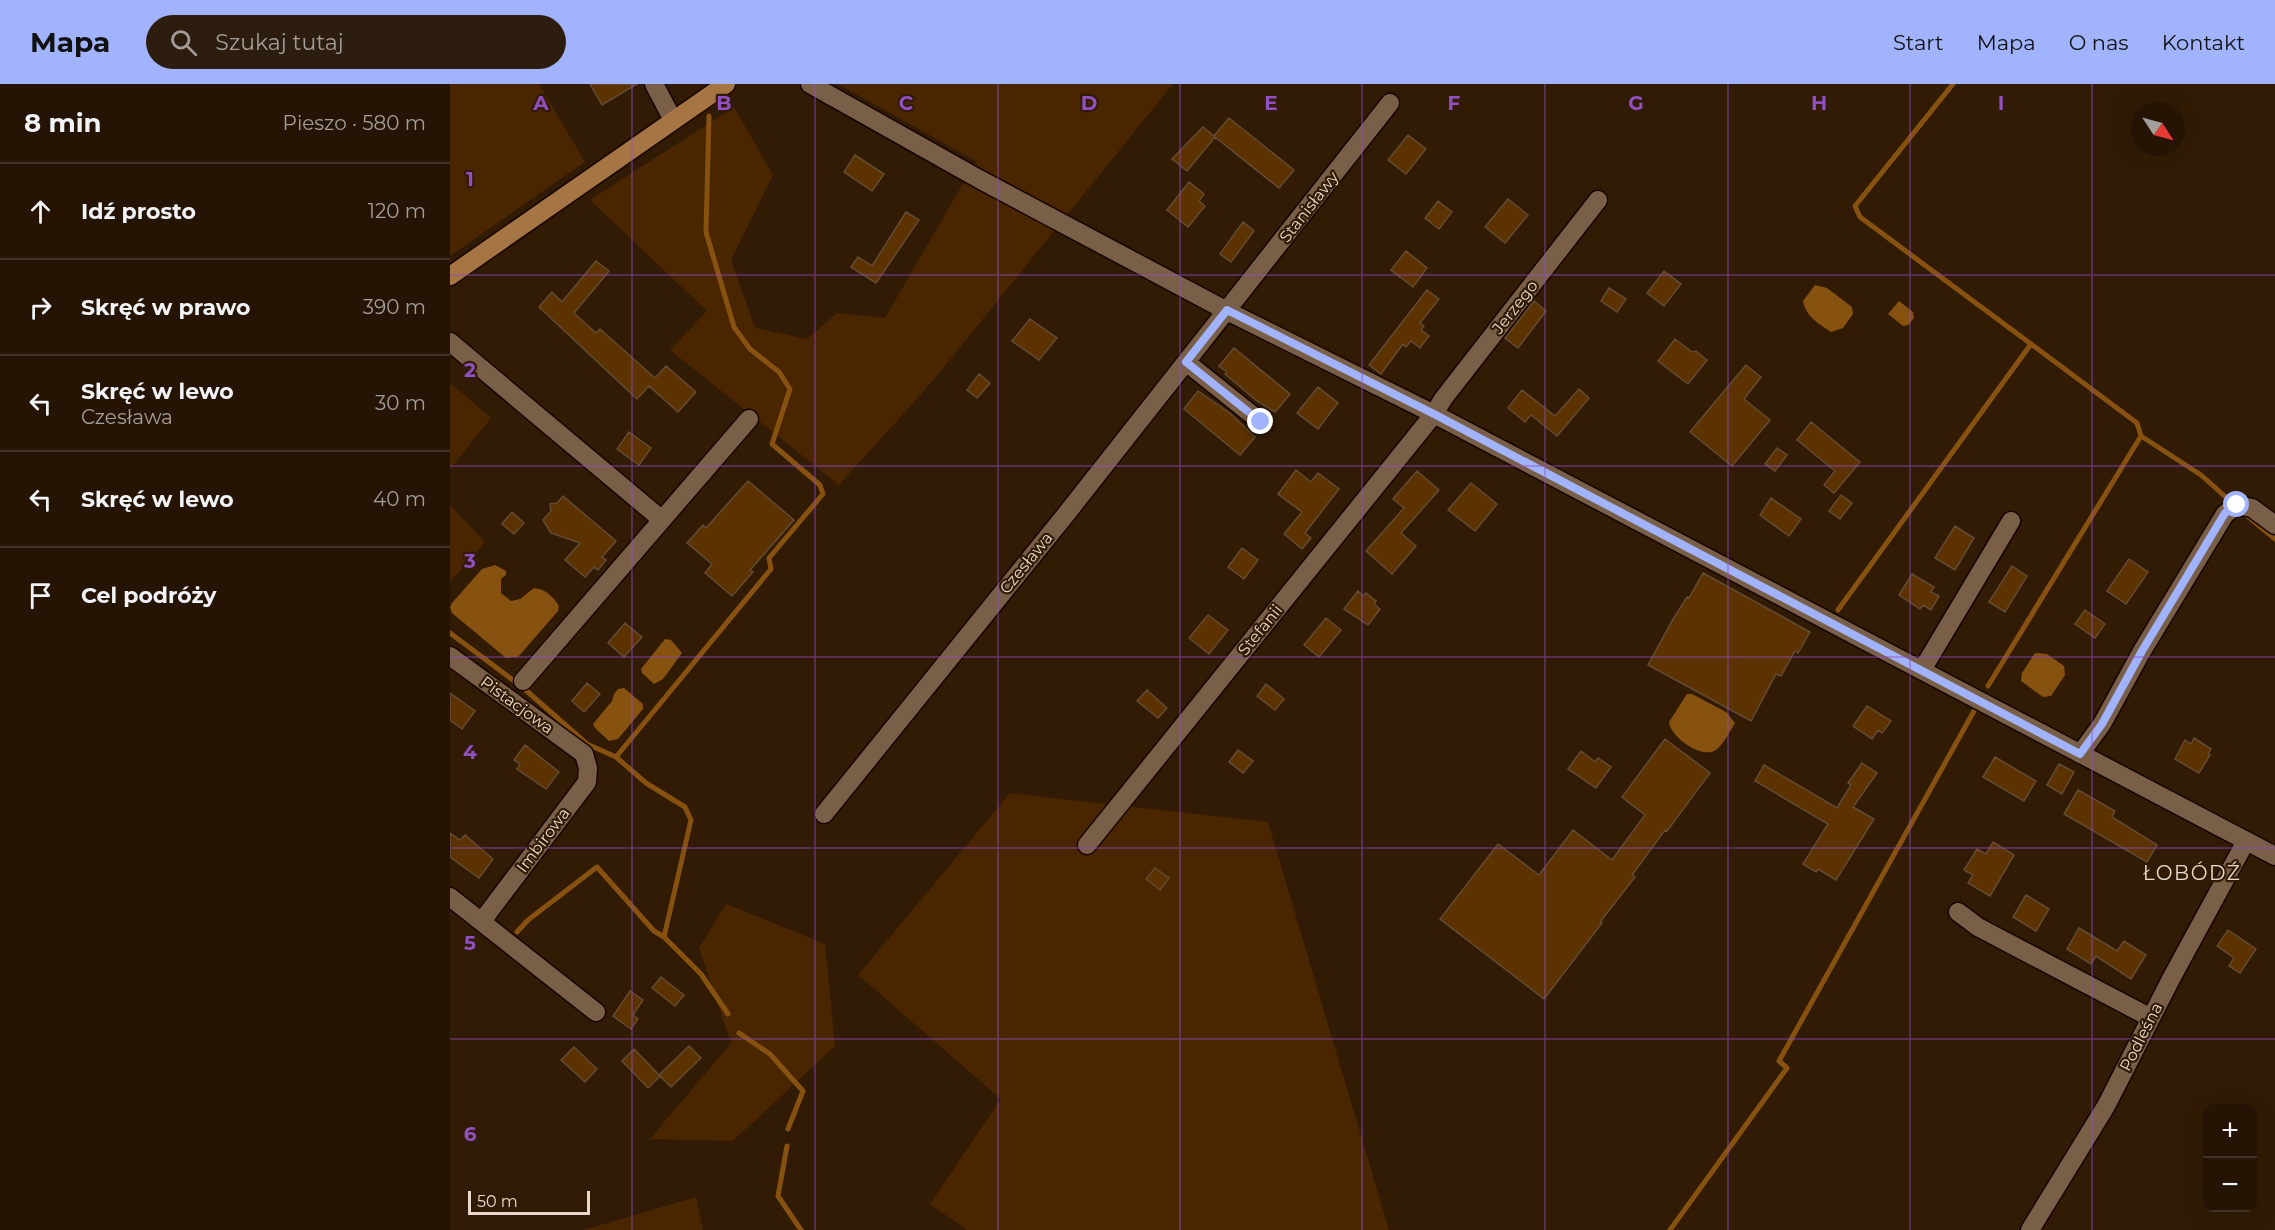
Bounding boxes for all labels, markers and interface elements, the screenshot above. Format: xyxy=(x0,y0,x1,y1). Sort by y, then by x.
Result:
search box xyxy=(146,15,566,69)
text: Mapa xyxy=(30,25,110,59)
icon: search xyxy=(167,26,200,59)
text: Szukaj tutaj xyxy=(215,29,344,56)
text: Start xyxy=(1893,30,1944,55)
text: Mapa xyxy=(1977,30,2036,55)
text: O nas xyxy=(2069,30,2129,55)
text: Kontakt xyxy=(2162,30,2245,55)
text: A xyxy=(532,91,549,115)
text: B xyxy=(716,91,732,115)
text: C xyxy=(899,91,914,115)
text: D xyxy=(1081,91,1097,115)
text: E xyxy=(1264,91,1278,115)
text: F xyxy=(1448,91,1461,115)
text: G xyxy=(1628,91,1644,115)
text: H xyxy=(1811,91,1827,115)
text: I xyxy=(1998,91,2004,115)
north arrow xyxy=(2131,102,2185,156)
text: 8 min xyxy=(24,107,102,139)
text: Pieszo · 580 m xyxy=(283,111,426,135)
text: 1 xyxy=(466,167,474,191)
street label: Stanisławy xyxy=(1275,167,1343,246)
icon: ahead xyxy=(24,195,57,228)
text: Idź prosto xyxy=(81,198,196,225)
text: 120 m xyxy=(368,199,426,223)
street label: Jerzego xyxy=(1488,276,1542,338)
icon: right xyxy=(24,291,57,324)
text: Skręć w prawo xyxy=(81,294,250,321)
text: 390 m xyxy=(363,295,426,319)
text: 2 xyxy=(464,358,476,382)
text: Skręć w lewo xyxy=(81,378,234,405)
icon: left xyxy=(24,387,57,420)
text: 30 m xyxy=(375,391,426,415)
text: Czesława xyxy=(81,405,173,429)
route end xyxy=(1247,408,1273,434)
icon: left xyxy=(24,483,57,516)
text: Skręć w lewo xyxy=(81,486,234,513)
text: 40 m xyxy=(373,487,426,511)
route start xyxy=(2223,491,2249,517)
street label: Czesława xyxy=(995,528,1057,598)
text: 3 xyxy=(463,549,476,573)
icon: arrive xyxy=(24,579,57,612)
text: Cel podróży xyxy=(81,582,217,609)
street label: Stefanii xyxy=(1234,601,1286,659)
street label: Pistacjowa xyxy=(477,672,557,738)
text: 4 xyxy=(463,740,477,764)
street label: Imbirowa xyxy=(512,804,574,876)
district label: ŁOBÓDŹ xyxy=(2143,861,2241,885)
text: 5 xyxy=(464,931,476,955)
street label: Podleśna xyxy=(2116,1000,2166,1074)
map controls xyxy=(2203,1104,2257,1212)
button: + xyxy=(2203,1104,2257,1158)
text: 6 xyxy=(464,1122,477,1146)
button: − xyxy=(2203,1158,2257,1212)
scale bar xyxy=(468,1188,590,1216)
text: 50 m xyxy=(477,1192,518,1211)

